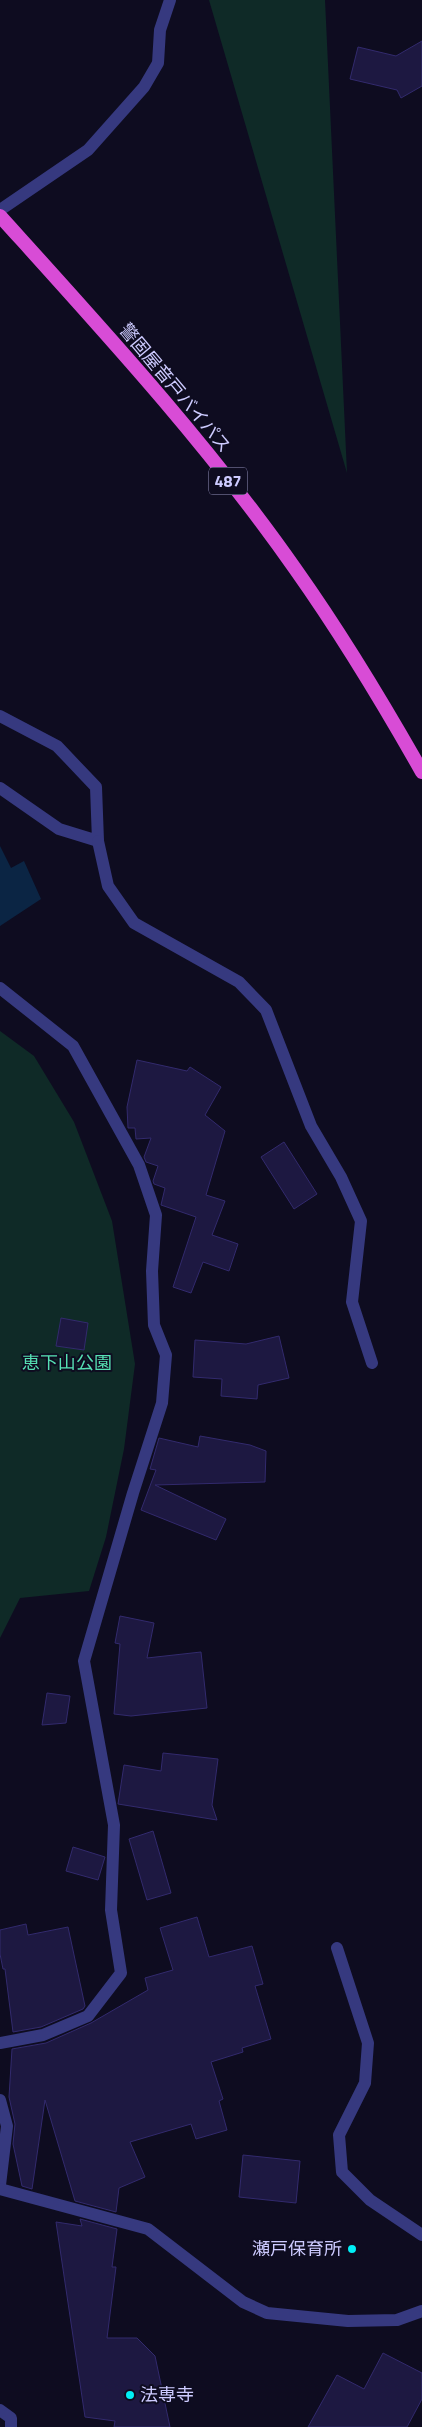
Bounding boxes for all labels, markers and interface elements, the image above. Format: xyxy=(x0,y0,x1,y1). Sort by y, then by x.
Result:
street label: 警固屋音戸バイパス xyxy=(113,317,238,458)
road number: 487 xyxy=(209,468,247,494)
park label: 恵下山公園 xyxy=(22,1349,112,1376)
place label: 瀬戸保育所 xyxy=(252,2235,342,2262)
marker: 瀬戸保育所 xyxy=(346,2243,358,2255)
place label: 法専寺 xyxy=(140,2381,194,2408)
marker: 法専寺 xyxy=(124,2389,136,2401)

